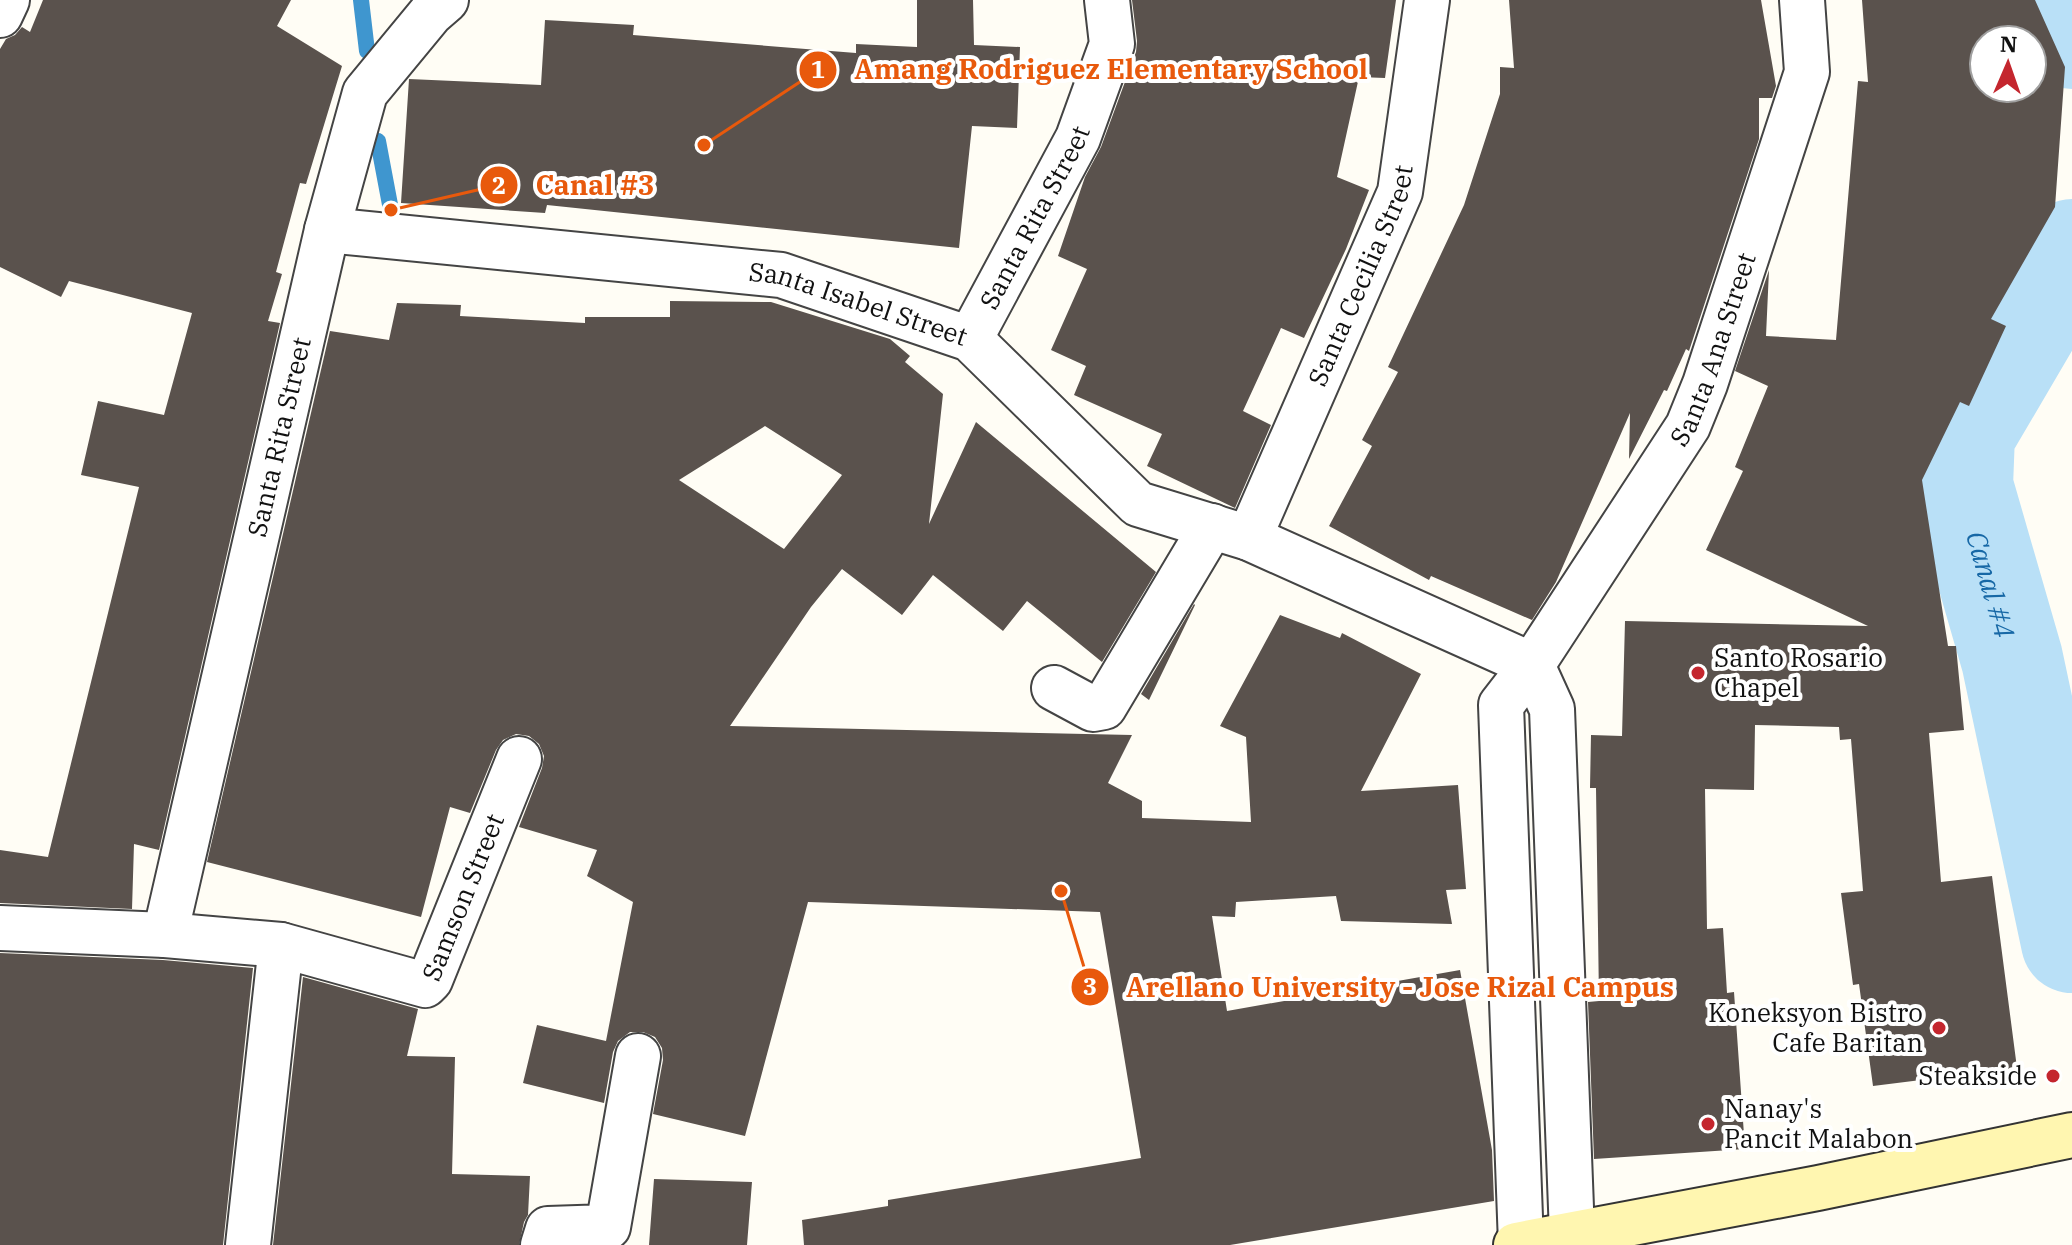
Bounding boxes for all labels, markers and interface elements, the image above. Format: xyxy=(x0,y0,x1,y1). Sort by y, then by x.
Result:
north arrow xyxy=(1968,24,2048,104)
text: N xyxy=(2000,29,2018,58)
callout: Amang Rodriguez Elementary School xyxy=(798,44,1384,96)
text: Amang Rodriguez Elementary School xyxy=(854,50,1368,87)
text: 1 xyxy=(811,53,825,85)
street label: Santa Rita Street xyxy=(971,121,1097,315)
callout: Canal #3 xyxy=(479,159,670,211)
street label: Santa Cecilia Street xyxy=(1299,163,1420,391)
text: Canal #3 xyxy=(535,166,655,203)
text: 2 xyxy=(492,169,506,201)
street label: Santa Ana Street xyxy=(1661,248,1763,452)
street label: Santa Isabel Street xyxy=(747,254,972,353)
street label: Santa Rita Street xyxy=(239,334,318,540)
water label: Canal #4 xyxy=(1958,527,2024,642)
place label: Santo Rosario Chapel xyxy=(1714,640,1883,704)
marker: Santo Rosario Chapel xyxy=(1689,664,1707,682)
street label: Samson Street xyxy=(413,808,511,986)
callout: Arellano University - Jose Rizal Campus xyxy=(1070,961,1690,1013)
text: Arellano University - Jose Rizal Campus xyxy=(1126,968,1674,1005)
text: 3 xyxy=(1083,970,1097,1002)
place label: Koneksyon Bistro Cafe Baritan xyxy=(1708,995,1923,1059)
marker: Koneksyon Bistro Cafe Baritan xyxy=(1930,1019,1948,1037)
place label: Steakside xyxy=(1918,1058,2037,1092)
marker: Steakside xyxy=(2044,1067,2062,1085)
place label: Nanay's Pancit Malabon xyxy=(1724,1091,1913,1155)
marker: Nanay's Pancit Malabon xyxy=(1699,1115,1717,1133)

